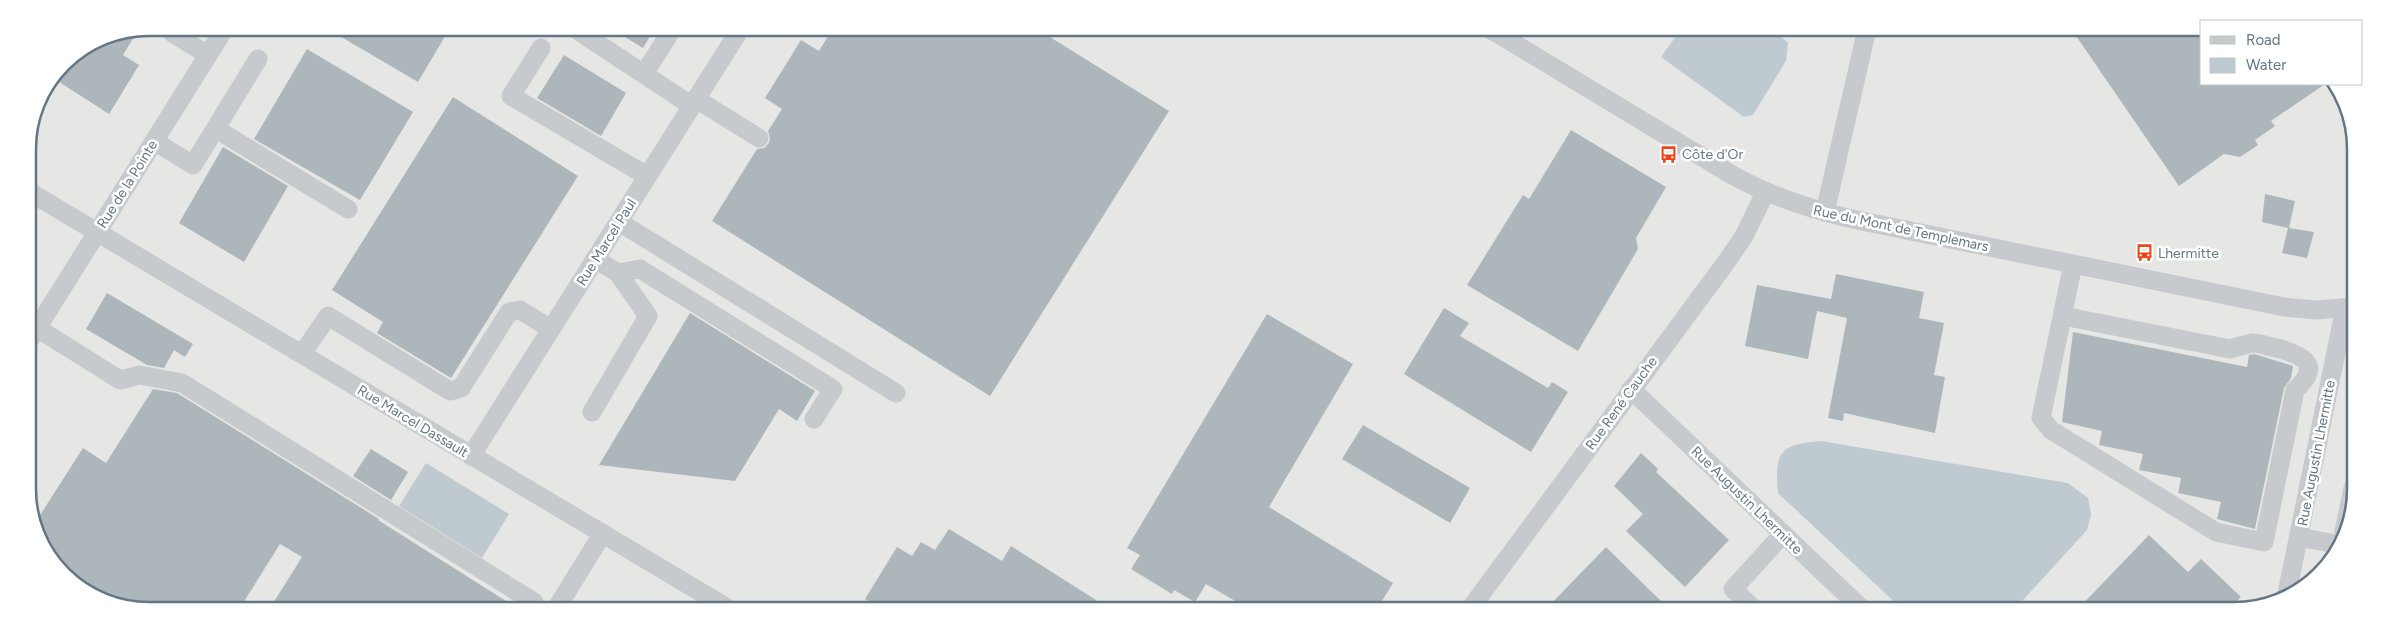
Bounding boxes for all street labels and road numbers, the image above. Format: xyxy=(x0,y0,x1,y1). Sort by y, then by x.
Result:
street label: Rue de la Pointe xyxy=(94,137,162,231)
street label: Rue Marcel Paul xyxy=(573,196,640,289)
street label: Rue du Mont de Templemars xyxy=(1812,202,1990,255)
street label: Rue René Cauche xyxy=(1582,353,1661,453)
street label: Rue Augustin Lhermitte xyxy=(2294,378,2339,527)
street label: Rue Marcel Dassault xyxy=(354,382,471,461)
street label: Rue Augustin Lhermitte xyxy=(1687,443,1806,558)

